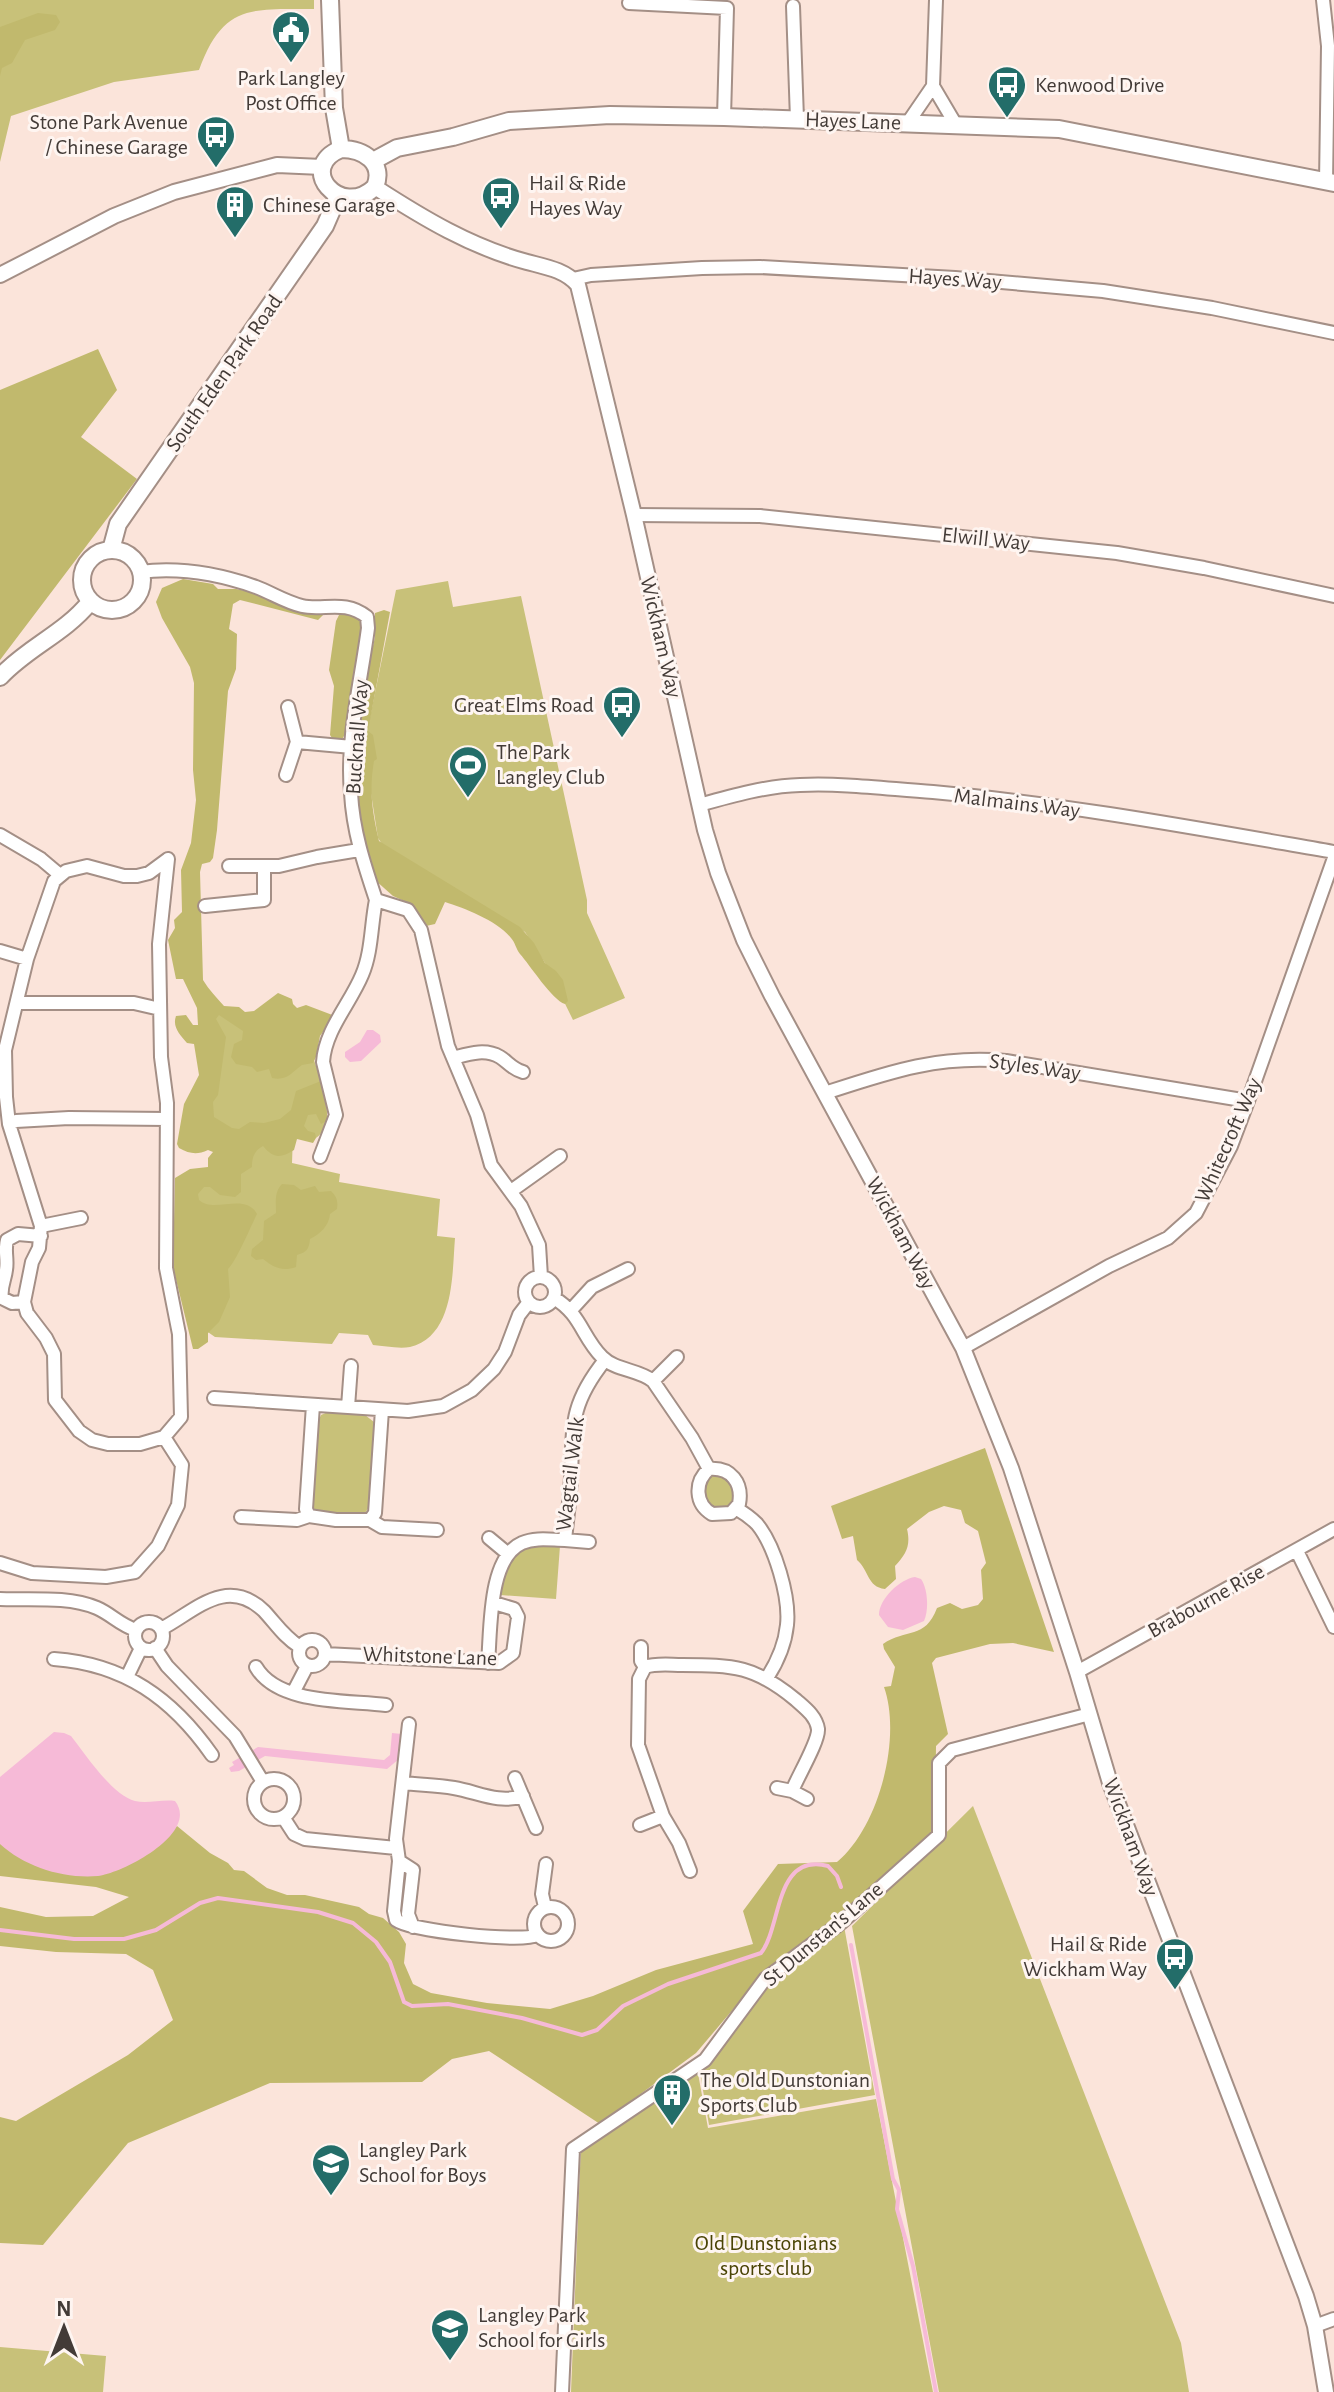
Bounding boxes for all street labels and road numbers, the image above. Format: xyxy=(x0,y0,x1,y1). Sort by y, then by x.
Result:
street label: Hayes Lane xyxy=(805,108,901,134)
street label: Hayes Way xyxy=(908,265,1003,293)
street label: South Eden Park Road xyxy=(162,291,286,455)
street label: Elwill Way xyxy=(941,523,1032,555)
street label: Wickham Way xyxy=(636,574,686,700)
street label: Bucknall Way xyxy=(342,678,372,795)
street label: Malmains Way xyxy=(953,784,1082,822)
street label: Styles Way xyxy=(988,1050,1083,1084)
street label: Whitecroft Way xyxy=(1191,1074,1266,1206)
street label: Wickham Way xyxy=(862,1173,940,1293)
street label: Wagtail Walk xyxy=(552,1416,588,1532)
street label: Brabourne Rise xyxy=(1144,1560,1268,1642)
street label: Whitstone Lane xyxy=(362,1643,498,1669)
street label: Wickham Way xyxy=(1099,1775,1163,1900)
street label: St Dunstan's Lane xyxy=(759,1878,887,1990)

